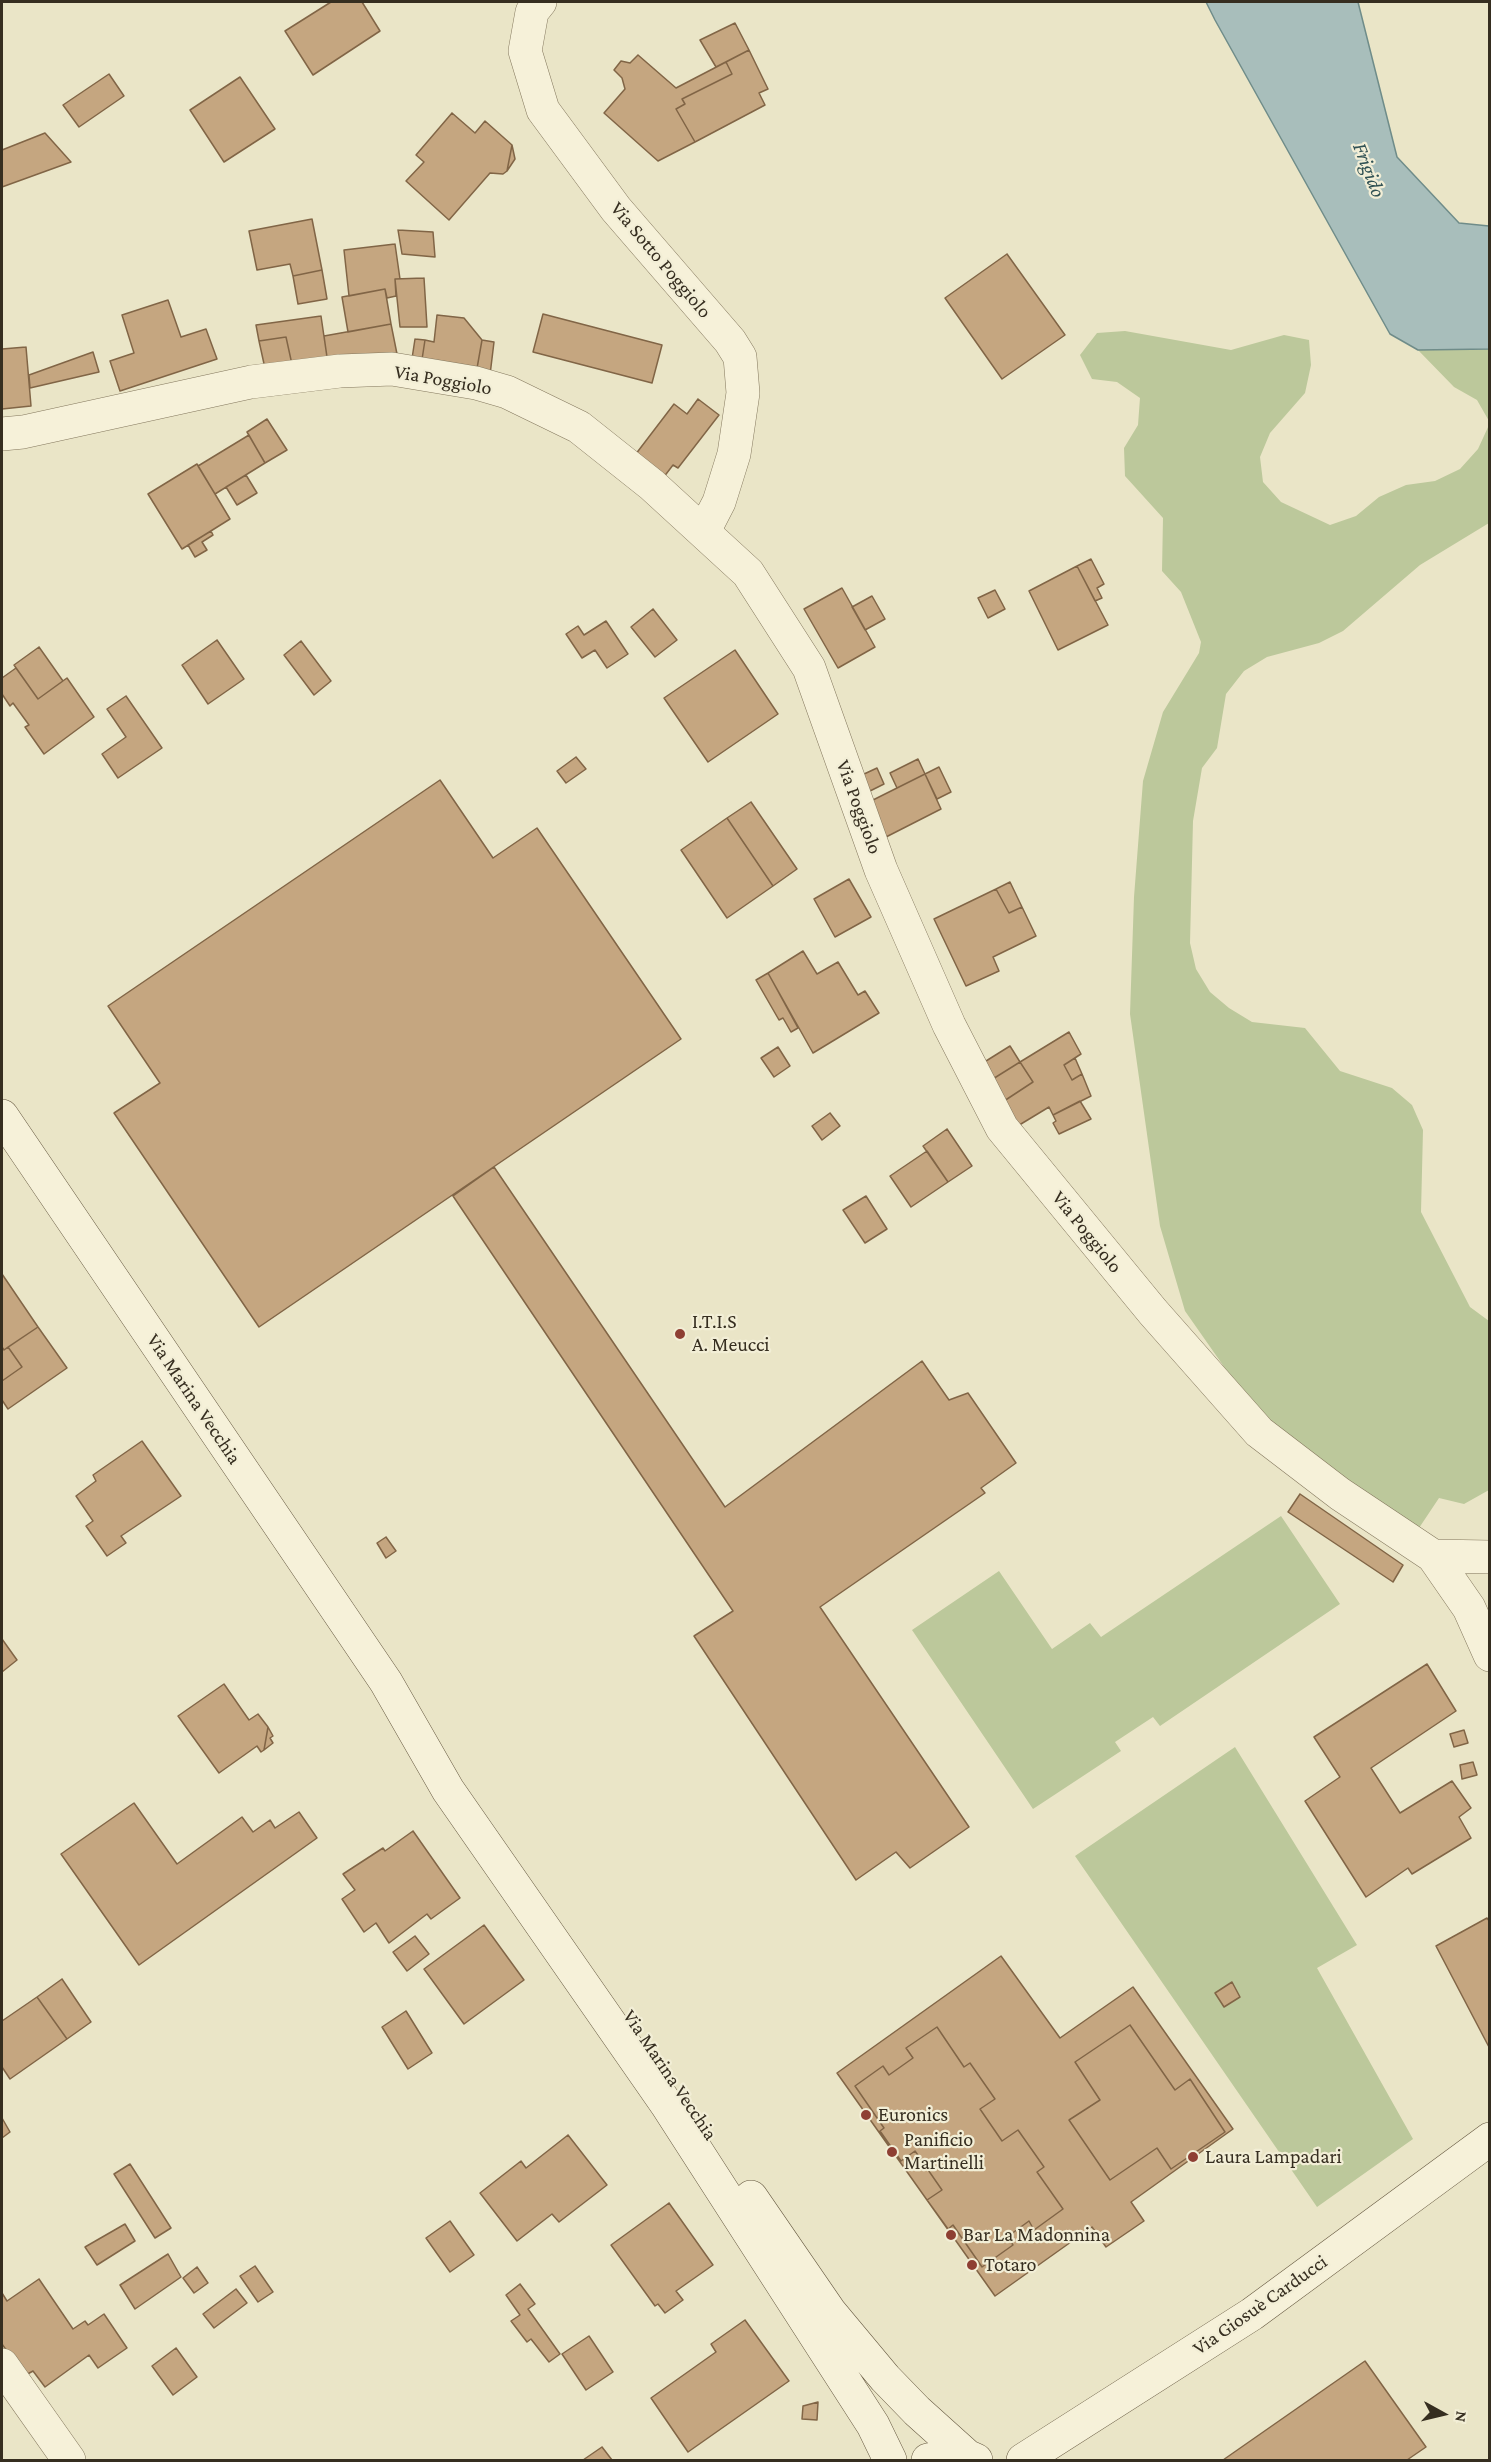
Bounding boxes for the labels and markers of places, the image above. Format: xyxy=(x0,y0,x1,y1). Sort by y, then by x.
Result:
place label: I.T.I.S A. Meucci xyxy=(692,1310,770,1357)
marker: I.T.I.S A. Meucci xyxy=(673,1327,687,1341)
place label: Euronics xyxy=(878,2103,948,2127)
marker: Euronics xyxy=(859,2108,873,2122)
place label: Panificio Martinelli xyxy=(904,2128,984,2175)
marker: Panificio Martinelli xyxy=(885,2145,899,2159)
place label: Laura Lampadari xyxy=(1205,2145,1342,2169)
marker: Laura Lampadari xyxy=(1186,2150,1200,2164)
place label: Bar La Madonnina xyxy=(963,2223,1110,2247)
marker: Bar La Madonnina xyxy=(944,2228,958,2242)
place label: Totaro xyxy=(984,2253,1036,2277)
marker: Totaro xyxy=(965,2258,979,2272)

